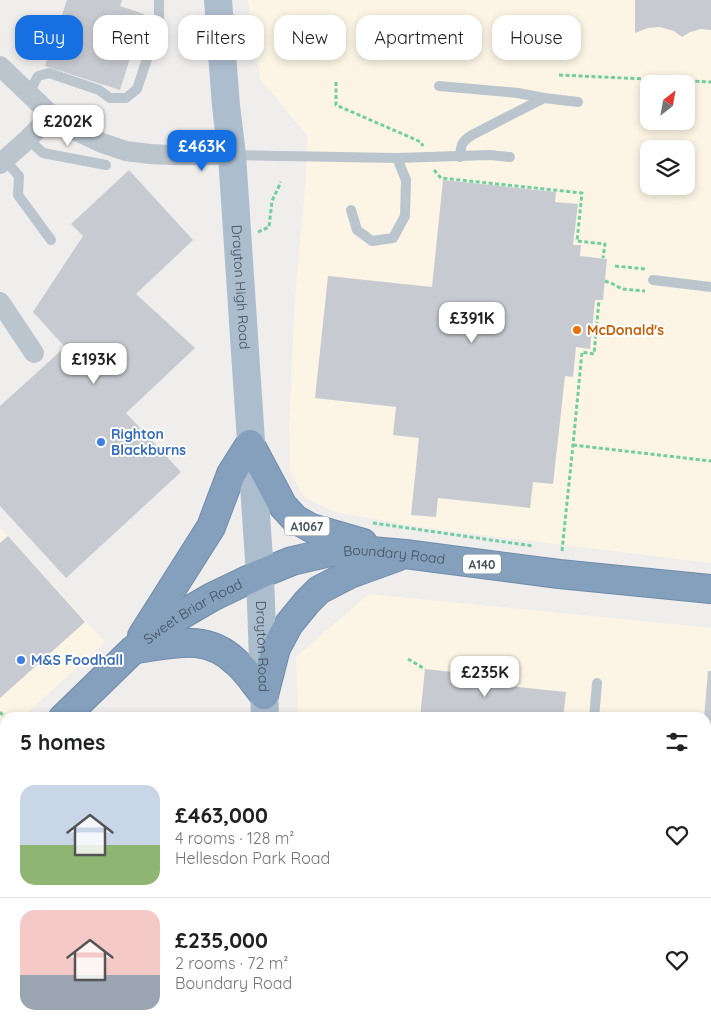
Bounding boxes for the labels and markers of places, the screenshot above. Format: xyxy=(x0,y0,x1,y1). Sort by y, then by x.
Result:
pin: £202K xyxy=(33,104,103,147)
pin: £463K xyxy=(167,130,237,172)
pin: £391K xyxy=(437,302,507,344)
place label: McDonald's xyxy=(587,321,664,339)
marker: McDonald's xyxy=(571,324,583,336)
pin: £193K xyxy=(59,342,129,385)
place label: Righton Blackburns xyxy=(111,425,186,459)
marker: Righton Blackburns xyxy=(95,436,107,448)
place label: M&S Foodhall xyxy=(31,651,123,669)
marker: M&S Foodhall xyxy=(15,654,27,666)
pin: £235K xyxy=(450,656,520,698)

